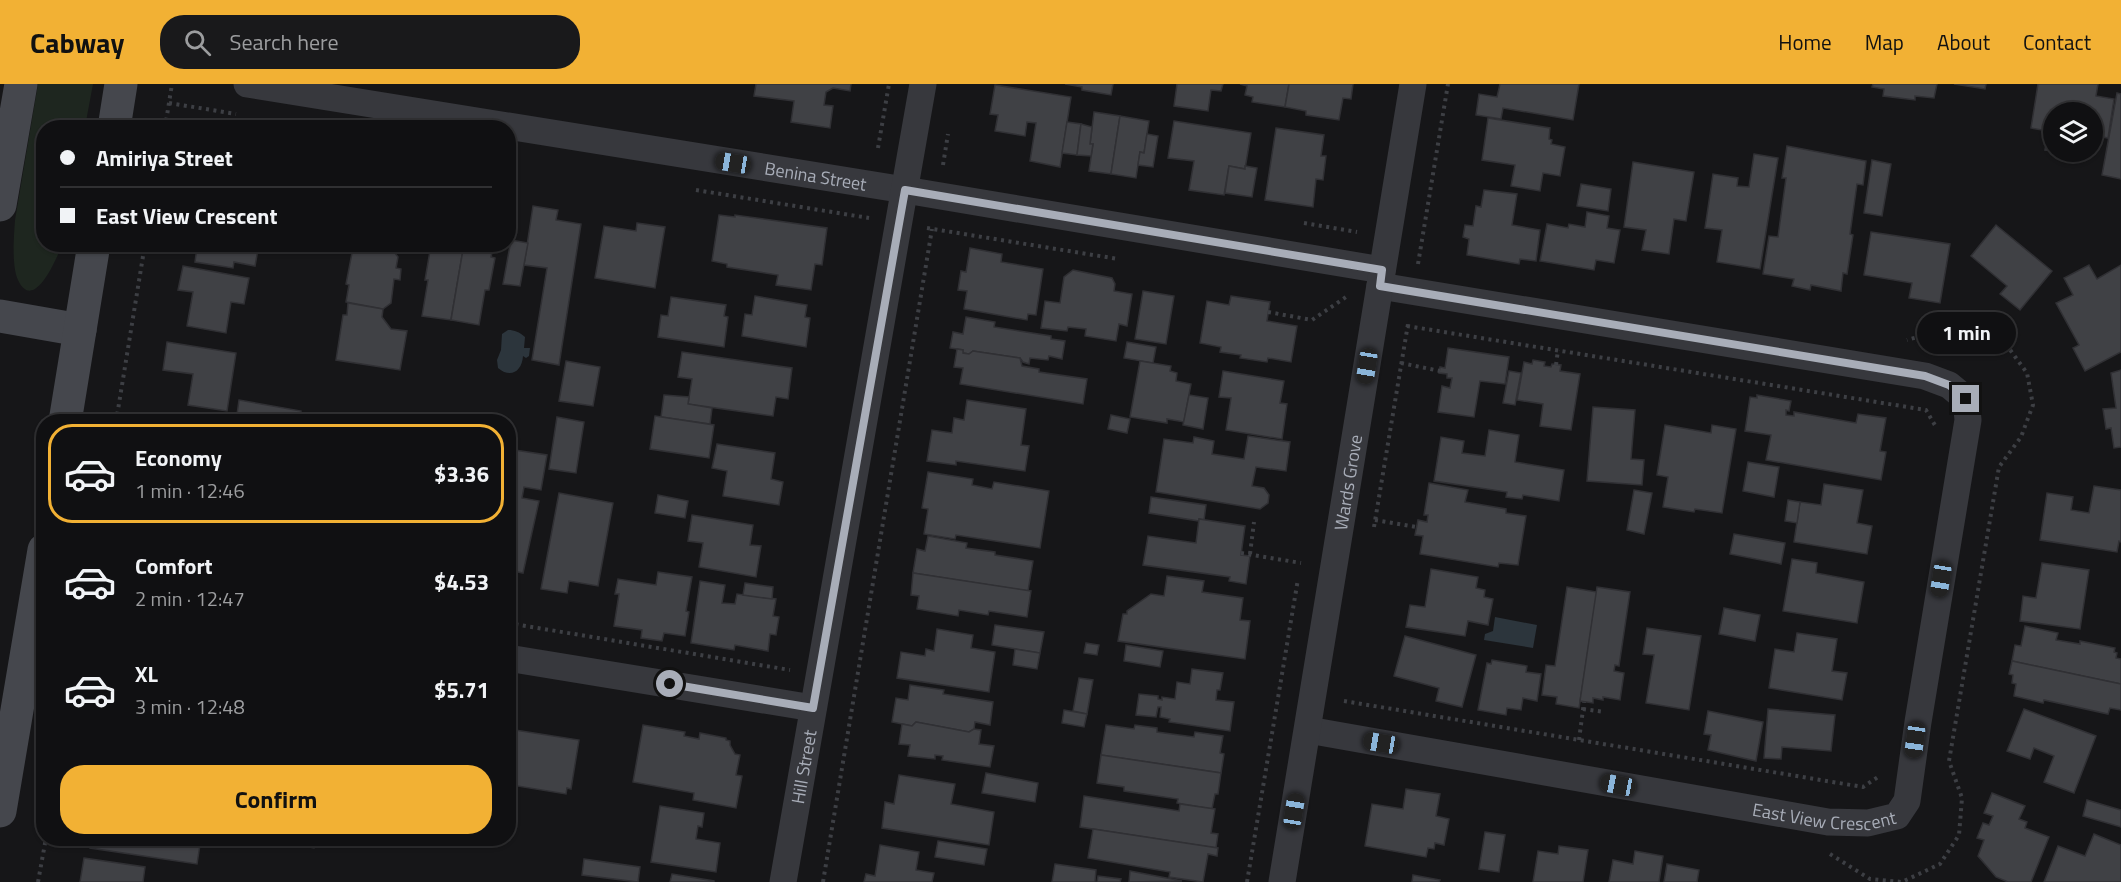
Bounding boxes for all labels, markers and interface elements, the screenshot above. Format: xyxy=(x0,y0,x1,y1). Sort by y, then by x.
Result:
search box xyxy=(160,15,580,69)
text: Cabway xyxy=(30,21,124,64)
text: Search here xyxy=(229,25,339,59)
icon: search xyxy=(181,26,214,59)
text: Home xyxy=(1778,26,1832,58)
text: Map xyxy=(1865,26,1904,58)
text: About xyxy=(1937,26,1990,58)
text: Contact xyxy=(2023,26,2091,58)
map controls xyxy=(2043,102,2103,162)
button: layers xyxy=(2043,102,2103,162)
text: Amiriya Street xyxy=(96,141,233,175)
car xyxy=(714,151,752,175)
street label: Benina Street xyxy=(763,154,869,197)
text: East View Crescent xyxy=(96,199,278,233)
callout: 1 min xyxy=(1916,312,2016,354)
text: 1 min xyxy=(1942,317,1991,348)
car xyxy=(1355,347,1379,385)
route end xyxy=(1952,385,1979,412)
street label: Wards Grove xyxy=(1326,432,1369,532)
text: Economy xyxy=(135,441,222,475)
icon: car xyxy=(63,447,117,501)
text: $3.36 xyxy=(434,457,489,491)
text: 1 min · 12:46 xyxy=(135,475,245,506)
text: Comfort xyxy=(135,549,213,583)
icon: car xyxy=(63,555,117,609)
car xyxy=(1929,560,1953,598)
text: $4.53 xyxy=(434,565,489,599)
text: 2 min · 12:47 xyxy=(135,583,245,614)
text: XL xyxy=(135,657,158,691)
icon: car xyxy=(63,663,117,717)
route start xyxy=(656,670,683,697)
text: $5.71 xyxy=(434,673,489,707)
text: 3 min · 12:48 xyxy=(135,691,245,722)
car xyxy=(1904,721,1926,759)
street label: Hill Street xyxy=(783,727,823,806)
car xyxy=(1362,731,1400,755)
button: Confirm xyxy=(60,765,492,834)
car xyxy=(1599,773,1637,797)
car xyxy=(1282,792,1306,830)
street label: East View Crescent xyxy=(1750,795,1899,837)

